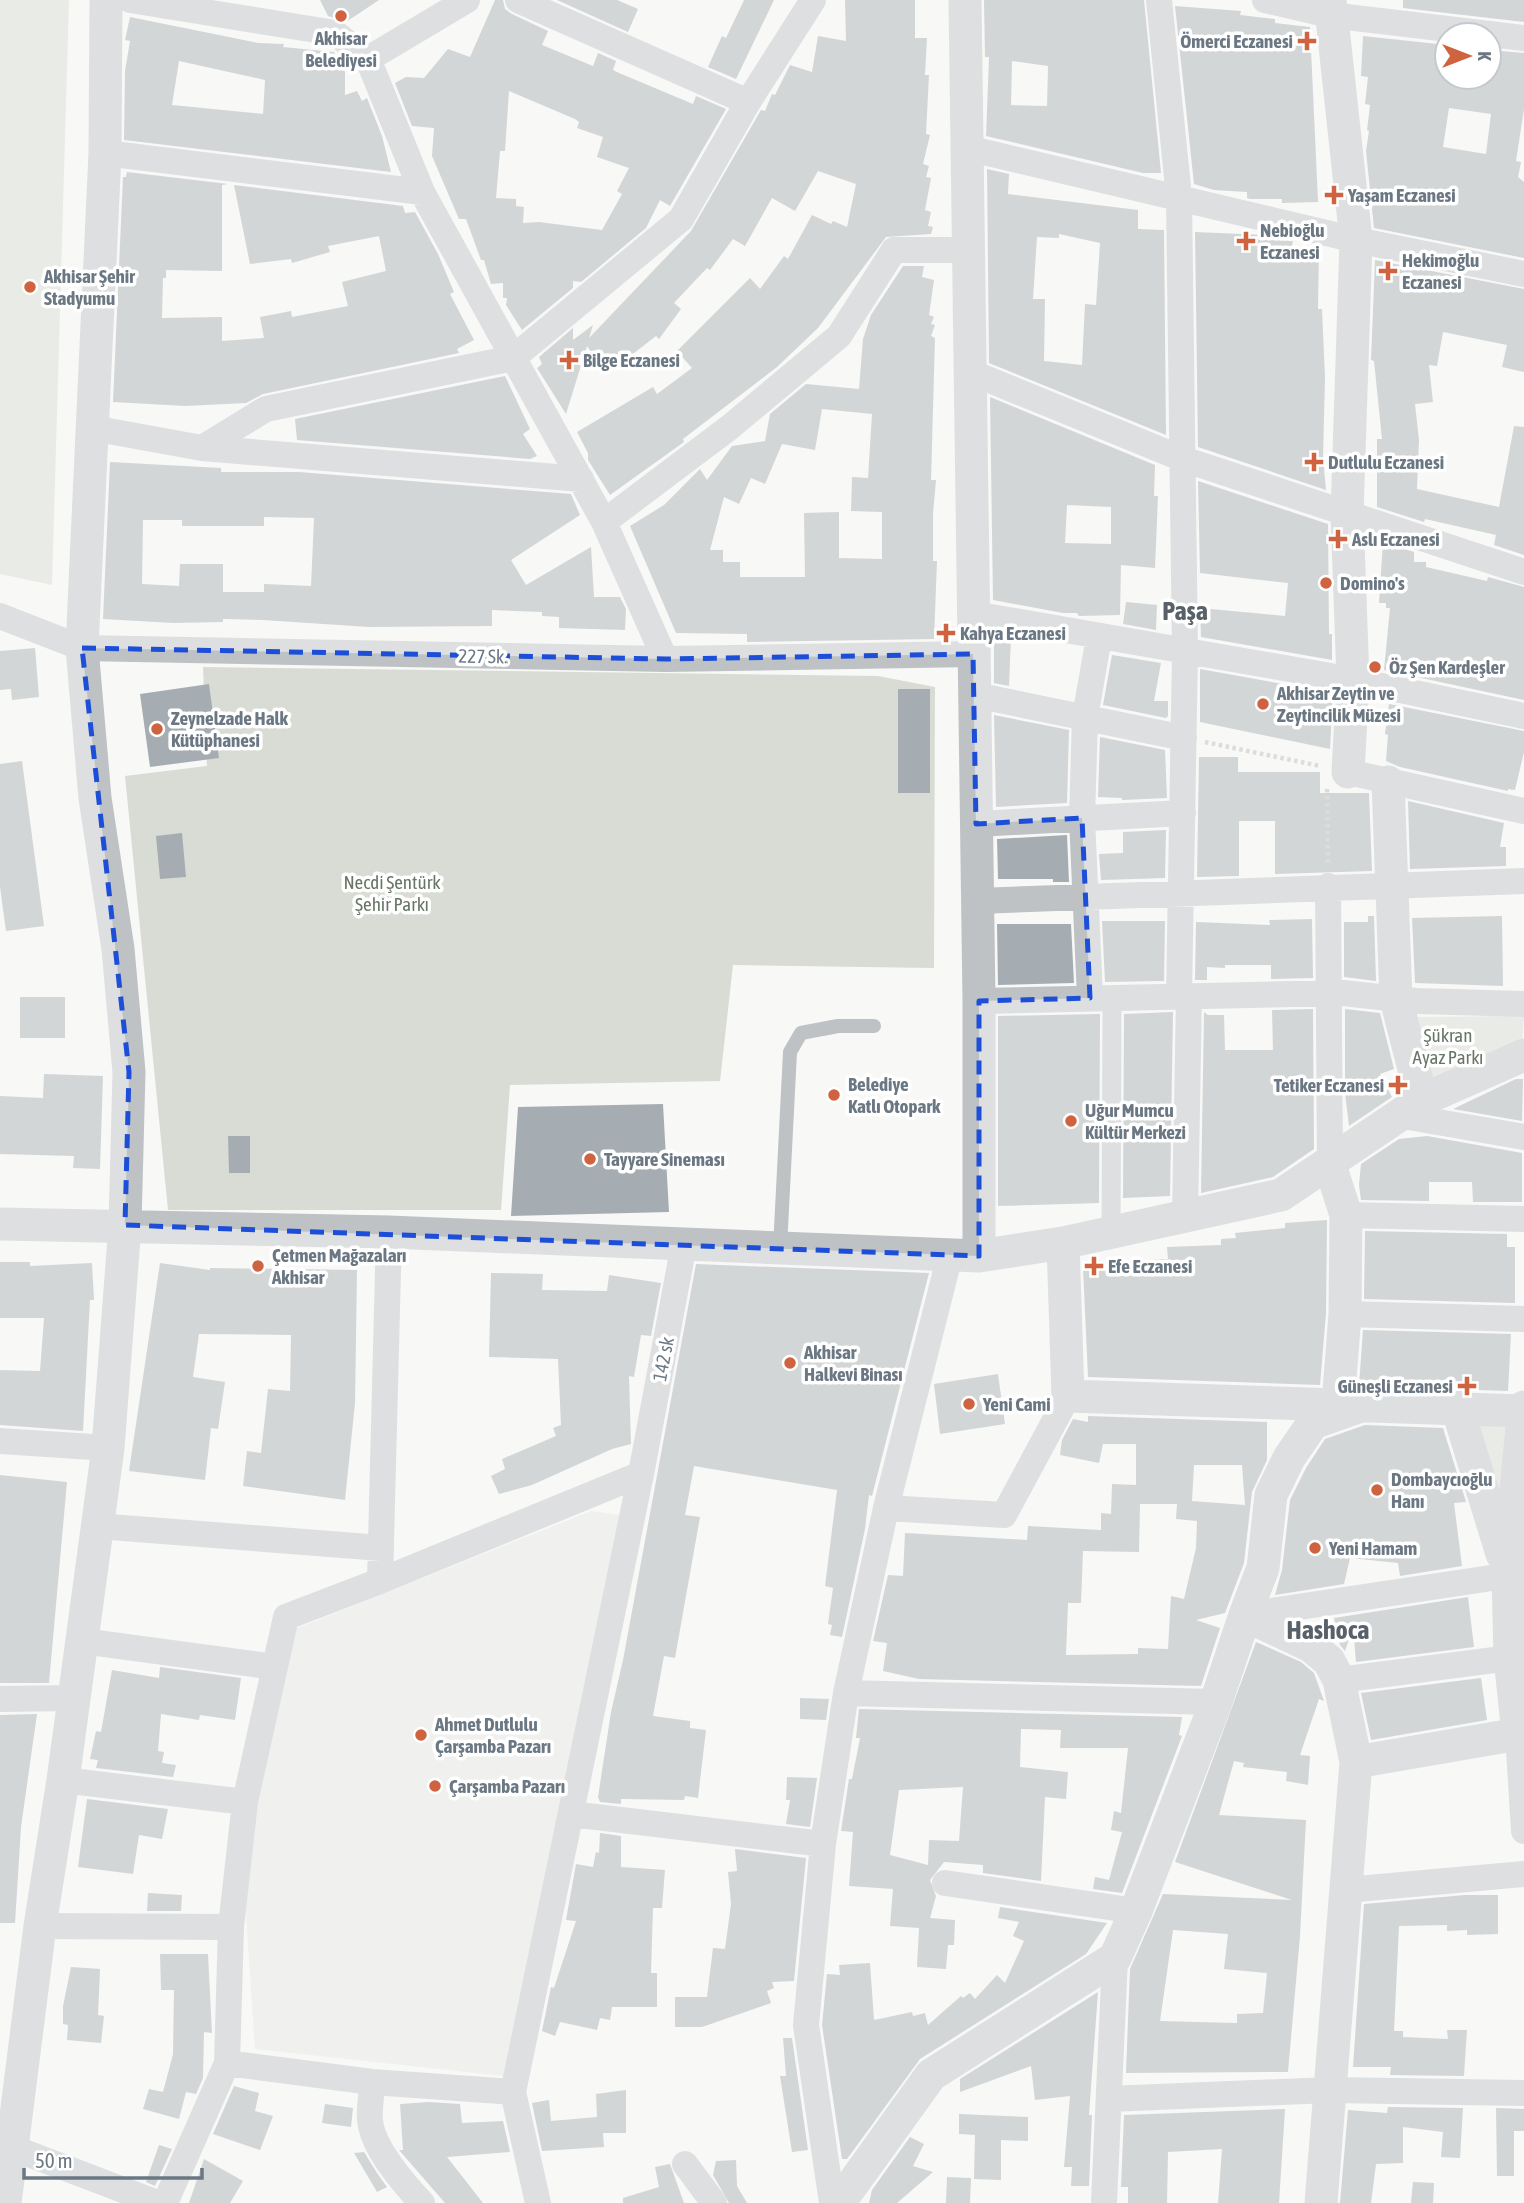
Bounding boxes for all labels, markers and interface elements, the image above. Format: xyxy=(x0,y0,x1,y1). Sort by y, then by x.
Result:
marker: Akhisar Belediyesi xyxy=(333,8,349,24)
north arrow xyxy=(1433,21,1503,91)
place label: Akhisar Belediyesi xyxy=(305,27,377,71)
place label: Ömerci Eczanesi xyxy=(1180,30,1293,52)
marker: Ömerci Eczanesi xyxy=(1299,33,1315,49)
text: K xyxy=(1474,51,1496,61)
place label: Yaşam Eczanesi xyxy=(1347,184,1456,206)
marker: Yaşam Eczanesi xyxy=(1326,187,1342,203)
place label: Nebioğlu Eczanesi xyxy=(1260,219,1325,263)
marker: Nebioğlu Eczanesi xyxy=(1238,233,1254,249)
place label: Hekimoğlu Eczanesi xyxy=(1402,249,1479,293)
marker: Hekimoğlu Eczanesi xyxy=(1380,263,1396,279)
place label: Akhisar Şehir Stadyumu xyxy=(43,265,135,309)
marker: Akhisar Şehir Stadyumu xyxy=(22,279,38,295)
place label: Bilge Eczanesi xyxy=(583,349,680,371)
marker: Bilge Eczanesi xyxy=(561,352,577,368)
place label: Dutlulu Eczanesi xyxy=(1328,451,1444,473)
marker: Dutlulu Eczanesi xyxy=(1306,454,1322,470)
place label: Aslı Eczanesi xyxy=(1351,528,1440,550)
marker: Aslı Eczanesi xyxy=(1330,531,1346,547)
place label: Domino's xyxy=(1340,572,1405,594)
marker: Domino's xyxy=(1318,575,1334,591)
district label: Paşa xyxy=(1162,596,1208,626)
place label: Kahya Eczanesi xyxy=(960,622,1066,644)
marker: Kahya Eczanesi xyxy=(938,625,954,641)
street label: 227 Sk. xyxy=(458,645,508,667)
place label: Öz Şen Kardeşler xyxy=(1389,656,1505,678)
marker: Öz Şen Kardeşler xyxy=(1367,659,1383,675)
place label: Akhisar Zeytin ve Zeytincilik Müzesi xyxy=(1276,682,1401,726)
marker: Akhisar Zeytin ve Zeytincilik Müzesi xyxy=(1255,696,1271,712)
place label: Zeynelzade Halk Kütüphanesi xyxy=(171,707,289,751)
marker: Zeynelzade Halk Kütüphanesi xyxy=(149,721,165,737)
park label: Necdi Şentürk Şehir Parkı xyxy=(343,871,441,915)
park label: Şükran Ayaz Parkı xyxy=(1413,1024,1483,1068)
place label: Belediye Katlı Otopark xyxy=(848,1073,941,1117)
place label: Tetiker Eczanesi xyxy=(1274,1074,1384,1096)
marker: Tetiker Eczanesi xyxy=(1390,1077,1406,1093)
marker: Belediye Katlı Otopark xyxy=(826,1087,842,1103)
place label: Uğur Mumcu Kültür Merkezi xyxy=(1085,1099,1186,1143)
marker: Uğur Mumcu Kültür Merkezi xyxy=(1063,1113,1079,1129)
place label: Tayyare Sineması xyxy=(604,1148,725,1170)
marker: Tayyare Sineması xyxy=(582,1151,598,1167)
place label: Çetmen Mağazaları Akhisar xyxy=(271,1244,406,1288)
place label: Efe Eczanesi xyxy=(1108,1255,1192,1277)
marker: Çetmen Mağazaları Akhisar xyxy=(250,1258,266,1274)
marker: Efe Eczanesi xyxy=(1086,1258,1102,1274)
street label: 142 sk xyxy=(648,1334,678,1383)
place label: Akhisar Halkevi Binası xyxy=(803,1341,903,1385)
marker: Akhisar Halkevi Binası xyxy=(782,1355,798,1371)
place label: Güneşli Eczanesi xyxy=(1337,1375,1453,1397)
marker: Güneşli Eczanesi xyxy=(1459,1378,1475,1394)
place label: Yeni Cami xyxy=(982,1393,1051,1415)
marker: Yeni Cami xyxy=(961,1396,977,1412)
place label: Dombaycıoğlu Hanı xyxy=(1391,1468,1492,1512)
marker: Dombaycıoğlu Hanı xyxy=(1369,1482,1385,1498)
place label: Yeni Hamam xyxy=(1328,1537,1417,1559)
marker: Yeni Hamam xyxy=(1307,1540,1323,1556)
district label: Hashoca xyxy=(1287,1615,1369,1645)
place label: Ahmet Dutlulu Çarşamba Pazarı xyxy=(434,1713,551,1757)
marker: Ahmet Dutlulu Çarşamba Pazarı xyxy=(413,1727,429,1743)
place label: Çarşamba Pazarı xyxy=(449,1775,565,1797)
marker: Çarşamba Pazarı xyxy=(427,1778,443,1794)
scale bar xyxy=(24,2136,203,2180)
text: 50 m xyxy=(35,2148,73,2172)

